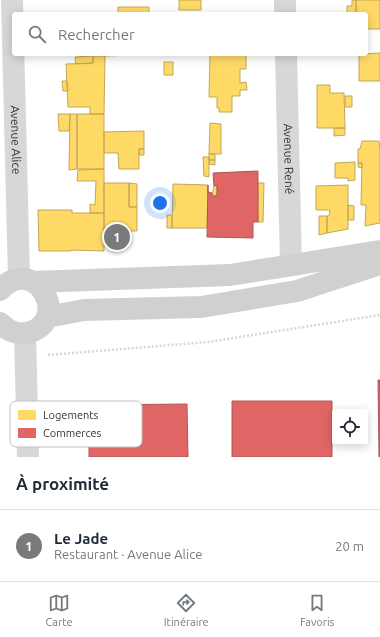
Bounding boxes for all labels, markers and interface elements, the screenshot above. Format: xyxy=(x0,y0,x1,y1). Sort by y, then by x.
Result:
search box xyxy=(12,12,368,56)
icon: search xyxy=(26,23,48,45)
text: Rechercher xyxy=(58,26,135,43)
street label: Avenue Alice xyxy=(9,105,23,175)
street label: Avenue René xyxy=(282,123,296,194)
your location xyxy=(150,193,170,213)
pin: 1 xyxy=(104,222,130,252)
legend xyxy=(10,401,142,447)
text: Logements xyxy=(43,409,99,421)
map controls xyxy=(332,409,368,445)
button: locate xyxy=(332,409,368,445)
text: Commerces xyxy=(43,427,102,439)
text: À proximité xyxy=(16,474,109,493)
text: Le Jade xyxy=(54,530,108,547)
text: 1 xyxy=(25,539,33,553)
text: 20 m xyxy=(335,539,364,553)
text: Restaurant · Avenue Alice xyxy=(54,547,202,561)
tab: Carte xyxy=(46,592,73,628)
tab: Itinéraire xyxy=(164,592,209,628)
tab: Favoris xyxy=(300,592,334,628)

